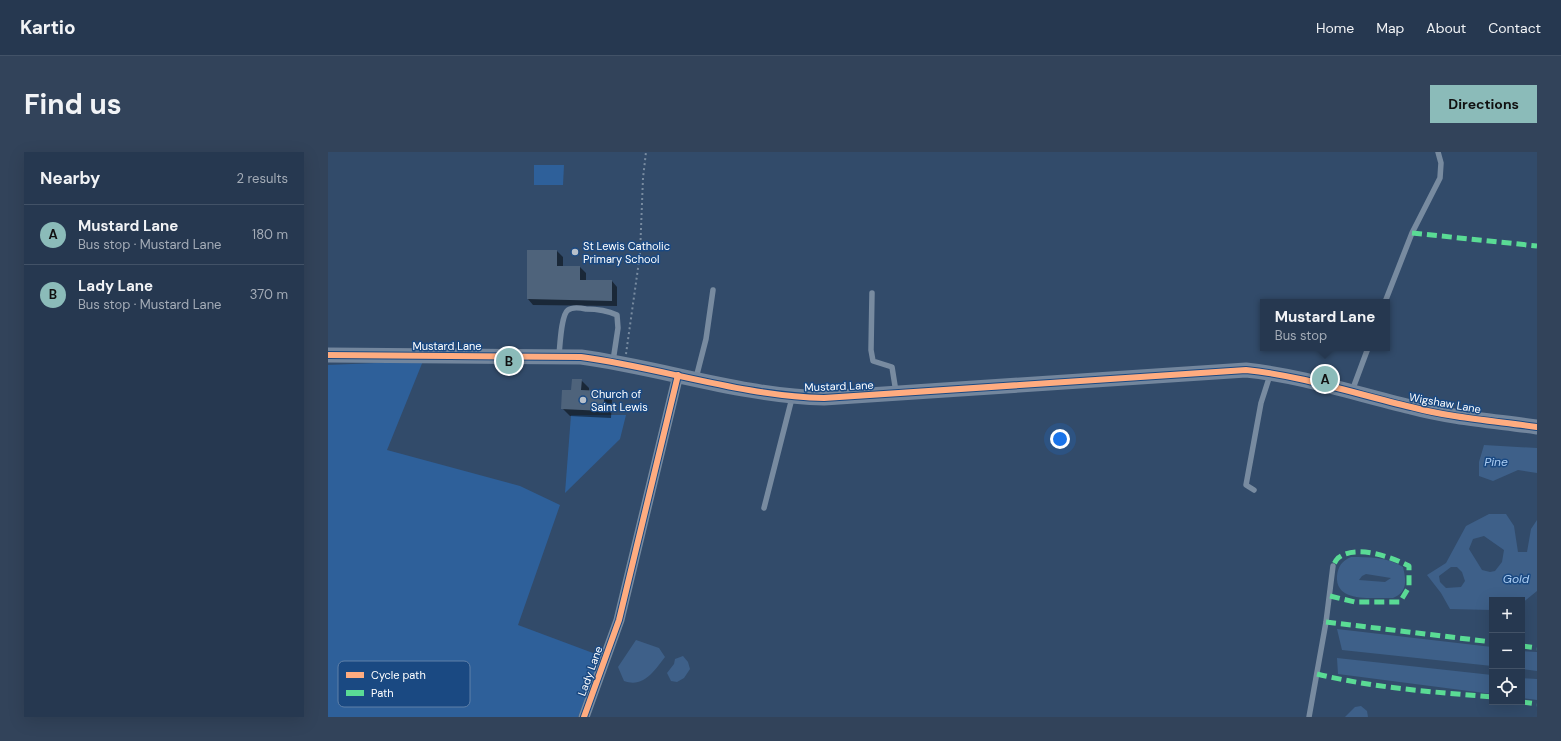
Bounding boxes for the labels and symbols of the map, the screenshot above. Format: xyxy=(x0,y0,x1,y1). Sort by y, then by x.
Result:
place label: St Lewis Catholic Primary School xyxy=(583,239,670,266)
marker: St Lewis Catholic Primary School xyxy=(570,247,580,257)
street label: Mustard Lane xyxy=(412,339,482,353)
pin: B xyxy=(496,346,522,376)
pin: A xyxy=(1312,364,1338,394)
street label: Mustard Lane xyxy=(804,378,874,394)
place label: Church of Saint Lewis xyxy=(591,387,648,414)
street label: Wigshaw Lane xyxy=(1408,390,1482,416)
marker: Church of Saint Lewis xyxy=(578,395,588,405)
your location xyxy=(1050,429,1070,449)
water label: Pine xyxy=(1484,454,1508,470)
water label: Gold xyxy=(1503,571,1530,587)
street label: Lady Lane xyxy=(575,644,605,698)
legend xyxy=(338,661,470,707)
text: Cycle path xyxy=(371,668,426,682)
text: Path xyxy=(371,686,394,700)

